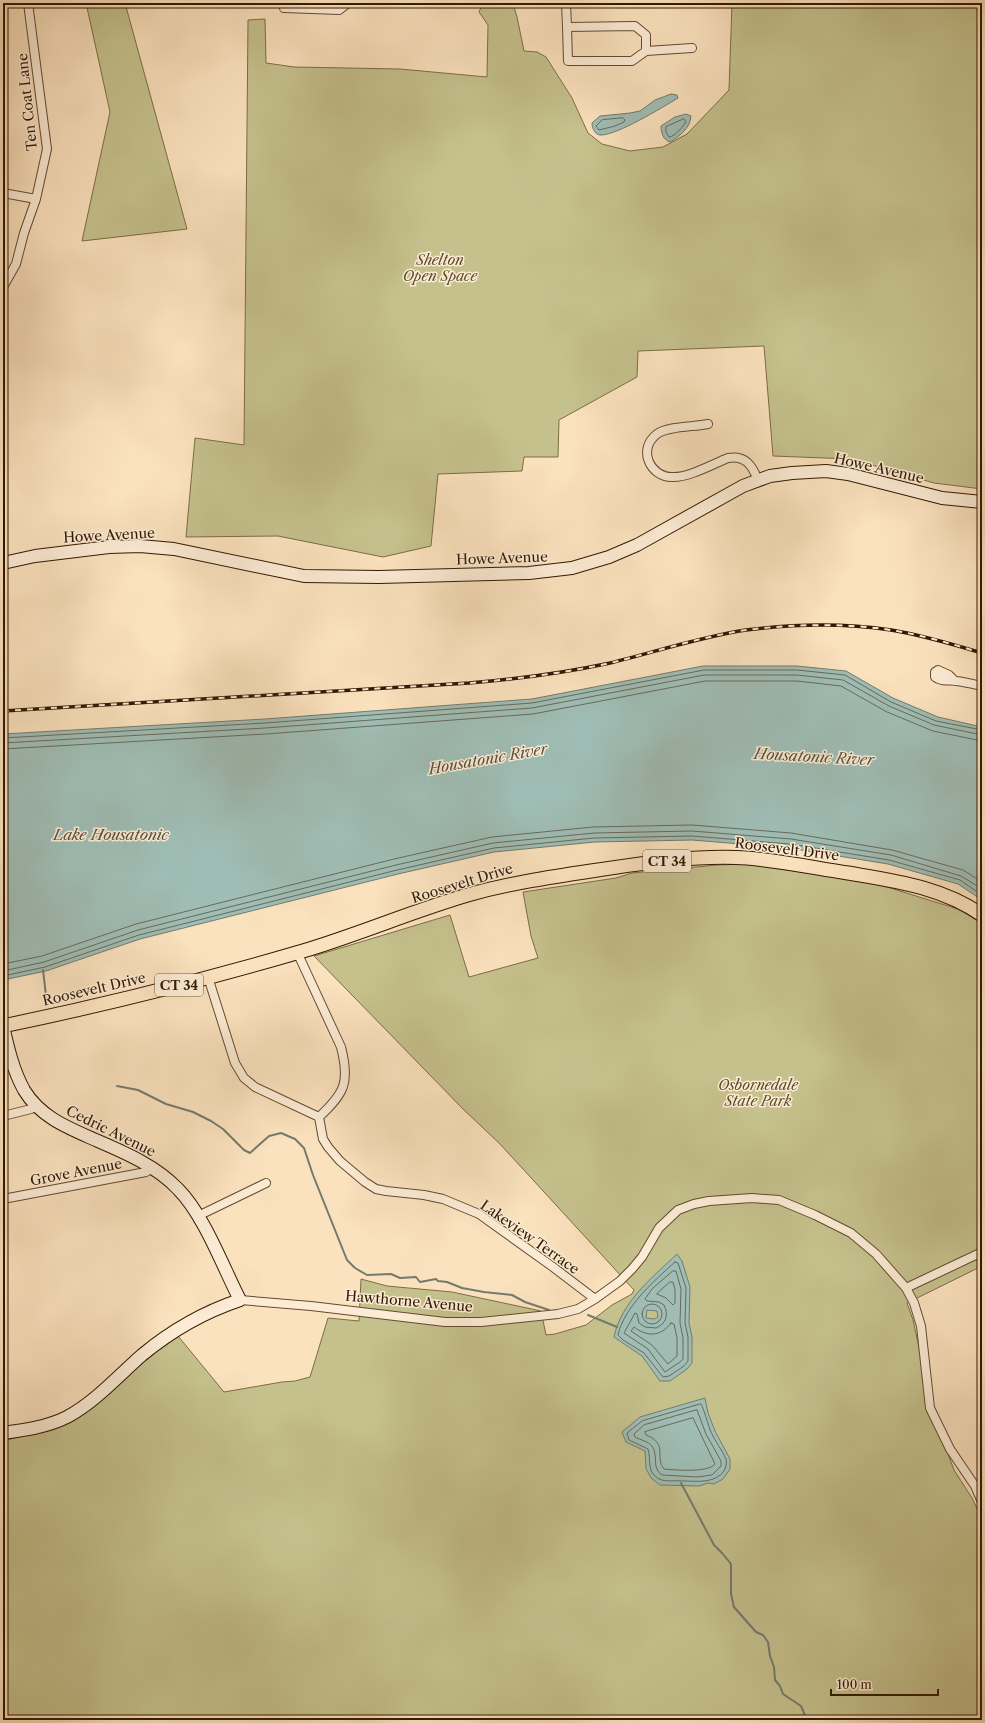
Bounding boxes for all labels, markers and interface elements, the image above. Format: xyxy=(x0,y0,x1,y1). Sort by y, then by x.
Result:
street label: Ten Coat Lane xyxy=(13,52,41,152)
park label: Shelton Open Space xyxy=(403,251,478,285)
street label: Howe Avenue xyxy=(832,449,926,487)
street label: Howe Avenue xyxy=(63,524,155,546)
street label: Howe Avenue xyxy=(456,547,548,569)
water label: Housatonic River xyxy=(426,739,550,779)
water label: Housatonic River xyxy=(752,744,876,769)
water label: Lake Housatonic xyxy=(52,825,169,844)
street label: Roosevelt Drive xyxy=(734,834,840,864)
road number: CT 34 xyxy=(643,850,691,872)
street label: Roosevelt Drive xyxy=(409,859,515,907)
street label: Roosevelt Drive xyxy=(41,968,147,1010)
road number: CT 34 xyxy=(155,974,203,996)
park label: Osbornedale State Park xyxy=(718,1076,799,1110)
street label: Cedric Avenue xyxy=(63,1102,159,1161)
street label: Grove Avenue xyxy=(29,1154,124,1190)
street label: Lakeview Terrace xyxy=(477,1196,583,1278)
street label: Hawthorne Avenue xyxy=(344,1286,474,1316)
scale bar xyxy=(831,1671,938,1697)
text: 100 m xyxy=(837,1677,872,1692)

